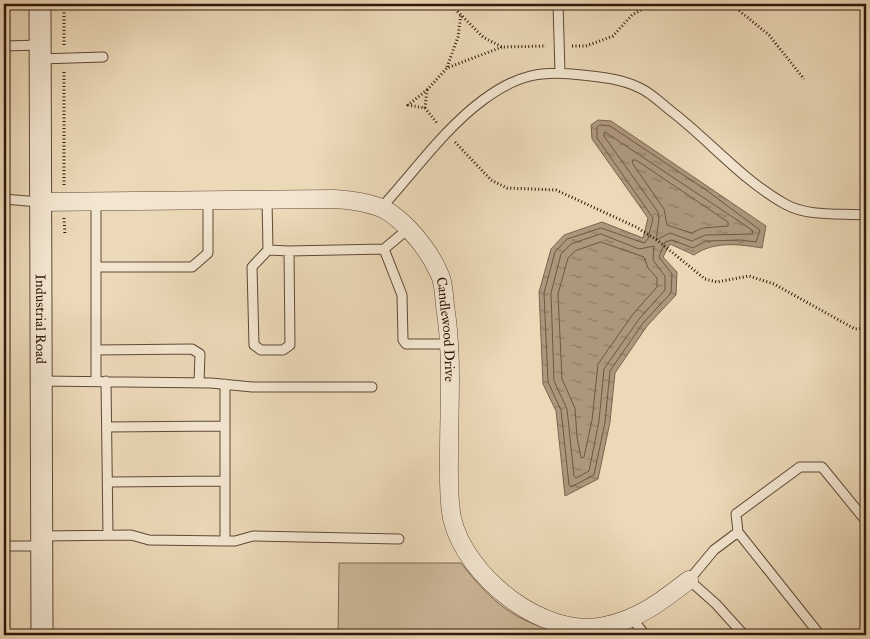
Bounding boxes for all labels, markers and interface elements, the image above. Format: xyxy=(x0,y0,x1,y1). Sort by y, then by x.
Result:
street label: Industrial Road xyxy=(32,274,49,364)
street label: Candlewood Drive xyxy=(432,275,458,382)

